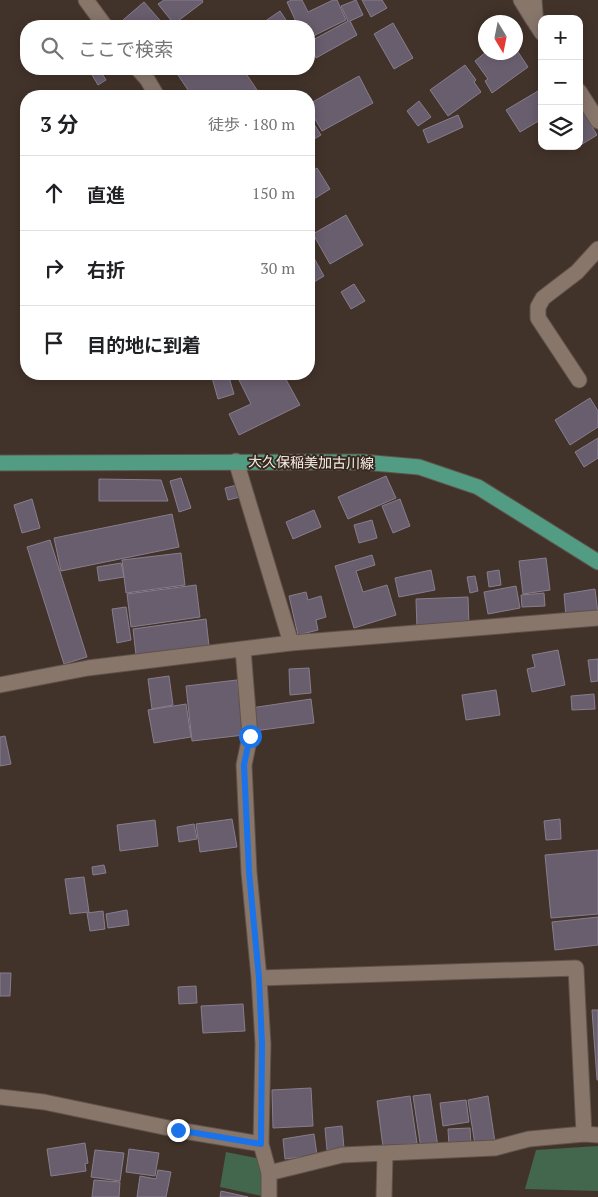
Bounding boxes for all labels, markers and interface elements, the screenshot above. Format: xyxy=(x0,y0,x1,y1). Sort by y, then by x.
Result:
north arrow xyxy=(478,15,523,60)
map controls xyxy=(538,15,583,150)
button: + xyxy=(538,15,583,60)
search box xyxy=(20,20,315,75)
icon: search xyxy=(38,34,66,62)
text: ここで検索 xyxy=(78,36,173,61)
button: − xyxy=(538,60,583,105)
button: layers xyxy=(538,105,583,150)
text: 3 分 xyxy=(40,110,79,138)
text: 徒歩 · 180 m xyxy=(208,113,295,135)
icon: ahead xyxy=(40,179,68,207)
text: 直進 xyxy=(87,182,125,207)
text: 150 m xyxy=(252,182,295,204)
icon: right xyxy=(40,254,68,282)
text: 右折 xyxy=(87,257,125,282)
text: 30 m xyxy=(260,257,295,279)
icon: arrive xyxy=(40,329,68,357)
text: 目的地に到着 xyxy=(87,332,201,357)
street label: 大久保稲美加古川線 xyxy=(248,451,374,473)
route start xyxy=(239,725,262,748)
route end xyxy=(167,1119,190,1142)

